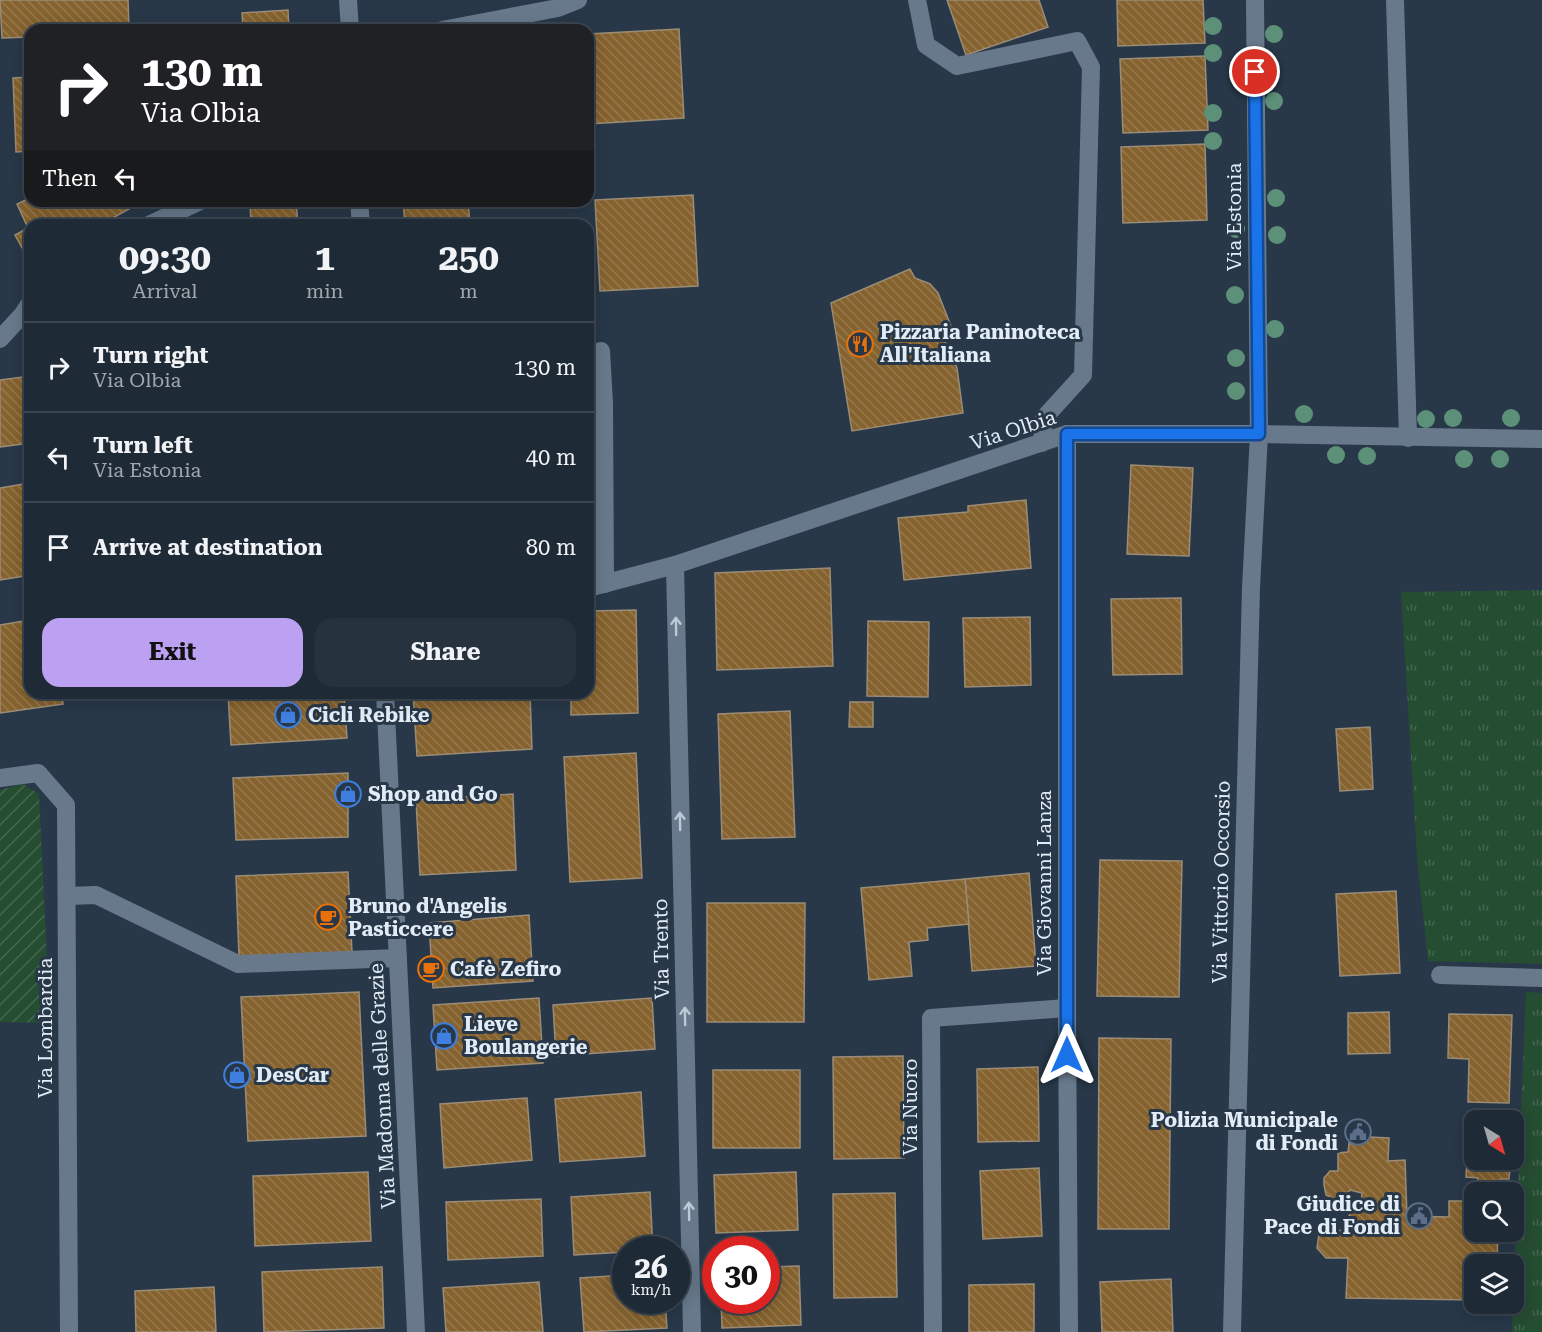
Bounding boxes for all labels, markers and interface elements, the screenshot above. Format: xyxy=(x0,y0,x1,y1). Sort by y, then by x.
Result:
pin xyxy=(1229,46,1280,97)
text: 130 m xyxy=(141,47,263,96)
icon: right xyxy=(42,48,120,126)
icon: arrive xyxy=(1238,55,1271,88)
text: Via Olbia xyxy=(141,97,260,129)
icon: left xyxy=(109,162,142,195)
street label: Via Estonia xyxy=(1222,163,1246,271)
text: Then xyxy=(42,166,97,191)
text: 09:30 xyxy=(119,237,211,279)
text: 1 xyxy=(315,237,335,279)
text: 250 xyxy=(439,237,499,279)
text: Arrival xyxy=(132,279,197,303)
text: min xyxy=(306,279,343,303)
text: m xyxy=(460,279,478,303)
place label: Pizzaria Paninoteca All'Italiana xyxy=(880,320,1080,367)
restaurant icon: Pizzaria Paninoteca All'Italiana xyxy=(845,329,875,359)
text: Turn right xyxy=(93,343,208,368)
icon: right xyxy=(42,351,75,384)
text: 130 m xyxy=(513,355,576,380)
text: Via Olbia xyxy=(93,368,181,392)
street label: Via Olbia xyxy=(967,405,1059,455)
text: Turn left xyxy=(93,433,193,458)
icon: left xyxy=(42,441,75,474)
text: 40 m xyxy=(526,445,576,470)
text: Via Estonia xyxy=(93,458,201,482)
icon: arrive xyxy=(42,531,75,564)
text: Arrive at destination xyxy=(93,535,322,560)
text: 80 m xyxy=(526,535,576,560)
one-way arrow xyxy=(670,616,682,636)
button: Exit xyxy=(42,618,303,687)
button: Share xyxy=(315,618,576,687)
shop icon: Cicli Rebike xyxy=(273,700,303,730)
place label: Cicli Rebike xyxy=(308,703,430,727)
shop icon: Shop and Go xyxy=(333,779,363,809)
street label: Via Vittorio Occorsio xyxy=(1207,780,1235,984)
place label: Shop and Go xyxy=(368,782,498,806)
street label: Via Giovanni Lanza xyxy=(1032,790,1056,976)
one-way arrow xyxy=(675,811,686,831)
place label: Bruno d'Angelis Pasticcere xyxy=(348,894,507,941)
street label: Via Trento xyxy=(648,898,674,1000)
cafe icon: Bruno d'Angelis Pasticcere xyxy=(313,902,343,932)
cafe icon: Cafè Zefiro xyxy=(416,954,446,984)
place label: Cafè Zefiro xyxy=(450,957,561,981)
street label: Via Lombardia xyxy=(33,958,57,1098)
street label: Via Madonna delle Grazie xyxy=(364,963,400,1209)
one-way arrow xyxy=(679,1006,691,1026)
place label: Lieve Boulangerie xyxy=(464,1012,588,1059)
shop icon: Lieve Boulangerie xyxy=(429,1021,459,1051)
position arrow xyxy=(1035,1023,1099,1087)
street label: Via Nuoro xyxy=(898,1058,922,1156)
shop icon: DesCar xyxy=(222,1060,252,1090)
place label: DesCar xyxy=(256,1063,329,1087)
place label: Polizia Municipale di Fondi xyxy=(1151,1108,1338,1155)
north arrow xyxy=(1464,1110,1524,1170)
map controls xyxy=(1464,1110,1524,1314)
public building icon: Polizia Municipale di Fondi xyxy=(1343,1117,1373,1147)
button: search xyxy=(1464,1182,1524,1242)
place label: Giudice di Pace di Fondi xyxy=(1264,1192,1400,1239)
one-way arrow xyxy=(683,1201,695,1221)
public building icon: Giudice di Pace di Fondi xyxy=(1404,1201,1434,1231)
speed limit sign: 30 xyxy=(702,1236,780,1314)
text: 26 xyxy=(634,1250,668,1285)
button: layers xyxy=(1464,1254,1524,1314)
text: km/h xyxy=(631,1281,671,1299)

